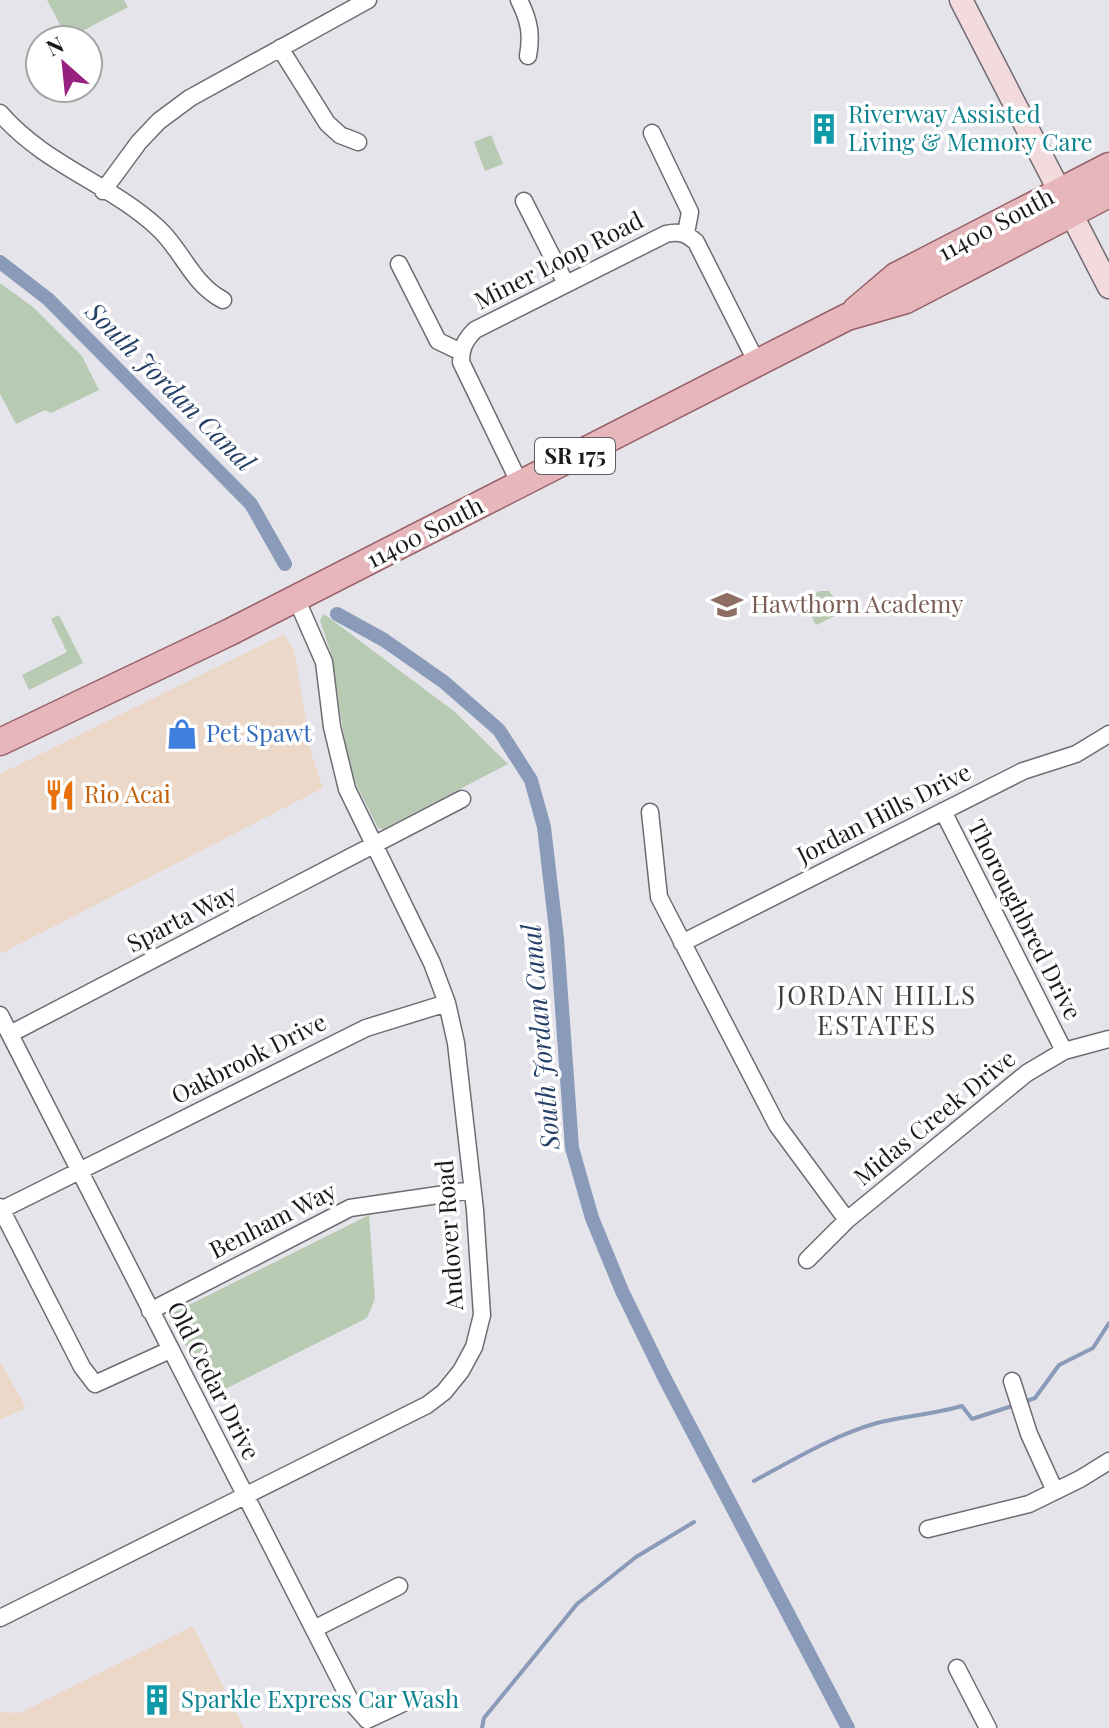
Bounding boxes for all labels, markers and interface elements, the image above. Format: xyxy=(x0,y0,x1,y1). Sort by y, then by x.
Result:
north arrow xyxy=(24,24,104,104)
text: N xyxy=(41,28,68,62)
place label: Riverway Assisted Living & Memory Care xyxy=(848,97,1093,157)
building icon: Riverway Assisted Living & Memory Care xyxy=(807,112,841,146)
street label: 11400 South xyxy=(931,179,1059,267)
street label: Miner Loop Road xyxy=(468,203,648,316)
water label: South Jordan Canal xyxy=(78,293,265,479)
road number: SR 175 xyxy=(535,438,615,474)
street label: 11400 South xyxy=(360,488,488,574)
place label: Hawthorn Academy xyxy=(751,587,963,619)
school or university icon: Hawthorn Academy xyxy=(710,588,744,622)
place label: Pet Spawt xyxy=(206,716,312,748)
shop icon: Pet Spawt xyxy=(165,717,199,751)
street label: Jordan Hills Drive xyxy=(790,755,976,870)
place label: Rio Acai xyxy=(84,777,171,809)
restaurant icon: Rio Acai xyxy=(43,778,77,812)
street label: Thoroughbred Drive xyxy=(961,814,1090,1025)
street label: Sparta Way xyxy=(121,876,242,959)
water label: South Jordan Canal xyxy=(512,921,567,1152)
district label: JORDAN HILLS ESTATES xyxy=(776,977,977,1042)
street label: Oakbrook Drive xyxy=(165,1004,331,1110)
street label: Midas Creek Drive xyxy=(846,1041,1021,1192)
street label: Andover Road xyxy=(427,1159,469,1312)
street label: Benham Way xyxy=(203,1174,341,1265)
street label: Old Cedar Drive xyxy=(161,1296,268,1465)
place label: Sparkle Express Car Wash xyxy=(181,1682,459,1714)
building icon: Sparkle Express Car Wash xyxy=(140,1683,174,1717)

